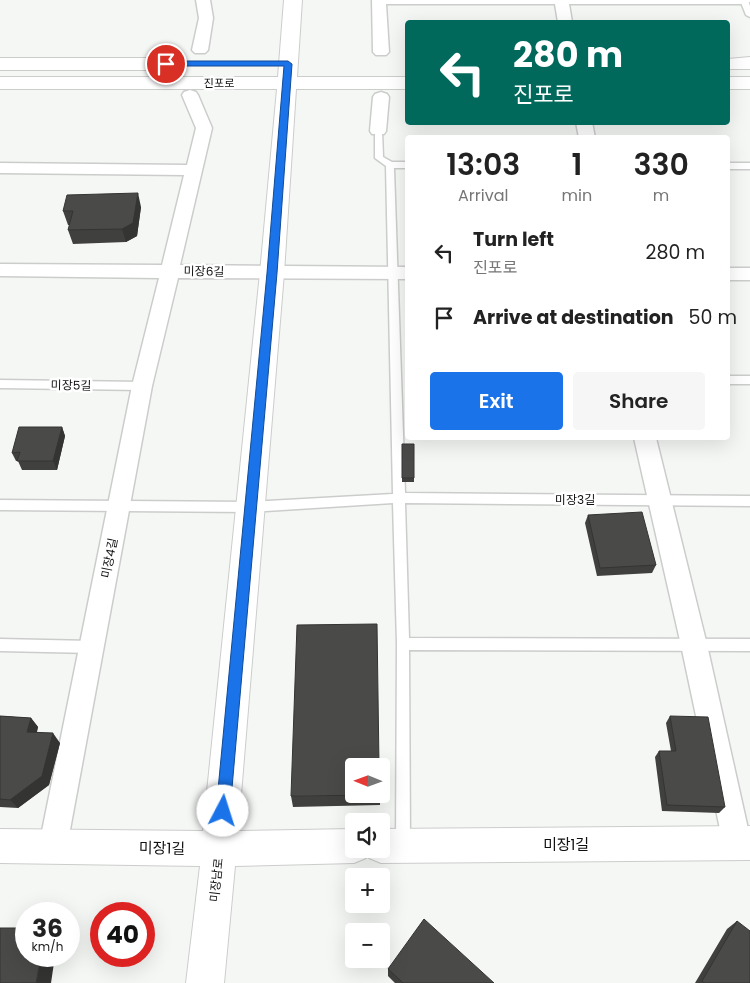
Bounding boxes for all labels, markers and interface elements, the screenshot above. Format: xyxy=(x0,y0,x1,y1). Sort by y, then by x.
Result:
text: 280 m xyxy=(513,30,623,79)
icon: left xyxy=(430,40,495,105)
pin xyxy=(145,43,187,85)
icon: arrive xyxy=(152,50,180,78)
street label: 진포로 xyxy=(204,75,234,91)
text: 진포로 xyxy=(513,79,574,110)
text: 13:03 xyxy=(446,143,520,186)
text: 1 xyxy=(571,143,582,186)
text: 330 xyxy=(633,143,689,186)
text: Arrival xyxy=(458,184,508,207)
text: min xyxy=(562,184,592,207)
text: m xyxy=(653,184,669,207)
text: Turn left xyxy=(473,226,554,253)
icon: left xyxy=(430,239,458,267)
text: 280 m xyxy=(646,239,705,266)
text: 진포로 xyxy=(473,256,517,279)
street label: 미장6길 xyxy=(183,262,225,280)
icon: arrive xyxy=(430,304,458,332)
text: Arrive at destination xyxy=(473,304,674,331)
text: 50 m xyxy=(689,304,737,331)
button: Exit xyxy=(430,372,563,430)
button: Share xyxy=(573,372,705,430)
street label: 미장5길 xyxy=(51,376,91,394)
street label: 미장3길 xyxy=(555,491,595,508)
street label: 미장4길 xyxy=(97,536,121,580)
north arrow xyxy=(345,758,390,802)
map controls xyxy=(345,758,390,968)
position arrow xyxy=(196,784,248,836)
button: sound xyxy=(345,813,390,858)
street label: 미장1길 xyxy=(543,834,589,855)
street label: 미장1길 xyxy=(139,837,185,859)
street label: 미장남로 xyxy=(205,857,227,903)
button: + xyxy=(345,868,390,913)
speed limit sign: 40 xyxy=(90,902,155,967)
text: 36 xyxy=(32,911,63,946)
button: − xyxy=(345,923,390,968)
text: km/h xyxy=(32,938,63,955)

